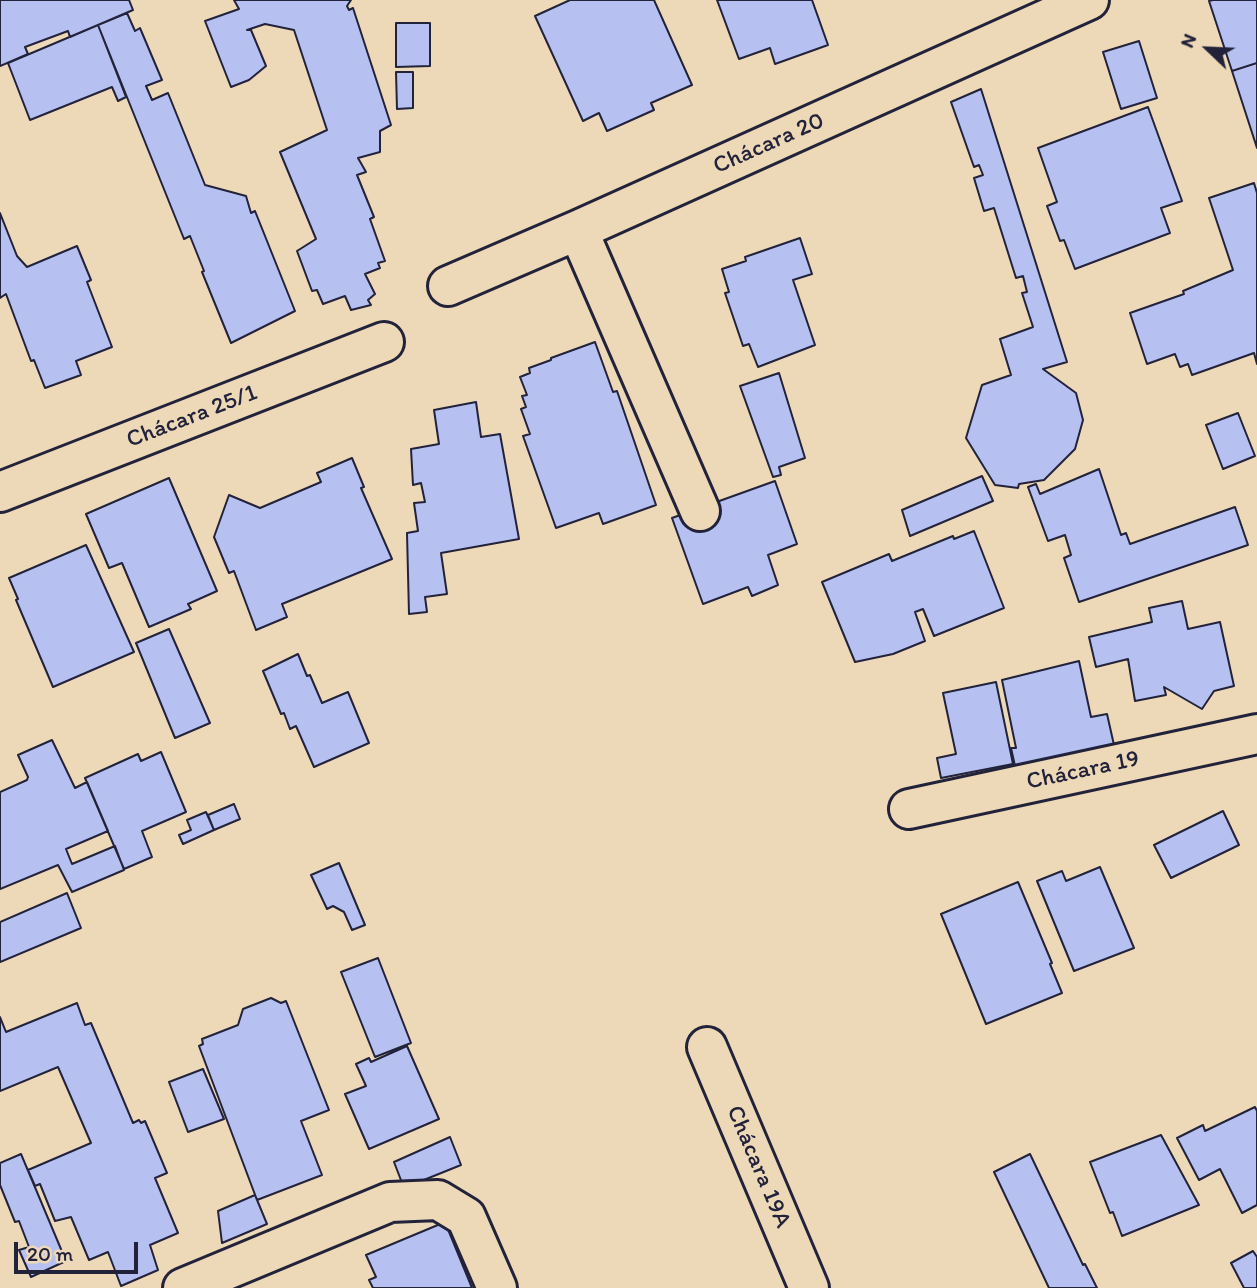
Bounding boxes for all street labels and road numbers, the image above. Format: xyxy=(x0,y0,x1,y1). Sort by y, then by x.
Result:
street label: Chácara 20 xyxy=(709,107,829,181)
street label: Chácara 25/1 xyxy=(123,379,261,455)
street label: Chácara 19 xyxy=(1024,745,1142,797)
street label: Chácara 19A xyxy=(719,1102,797,1232)

